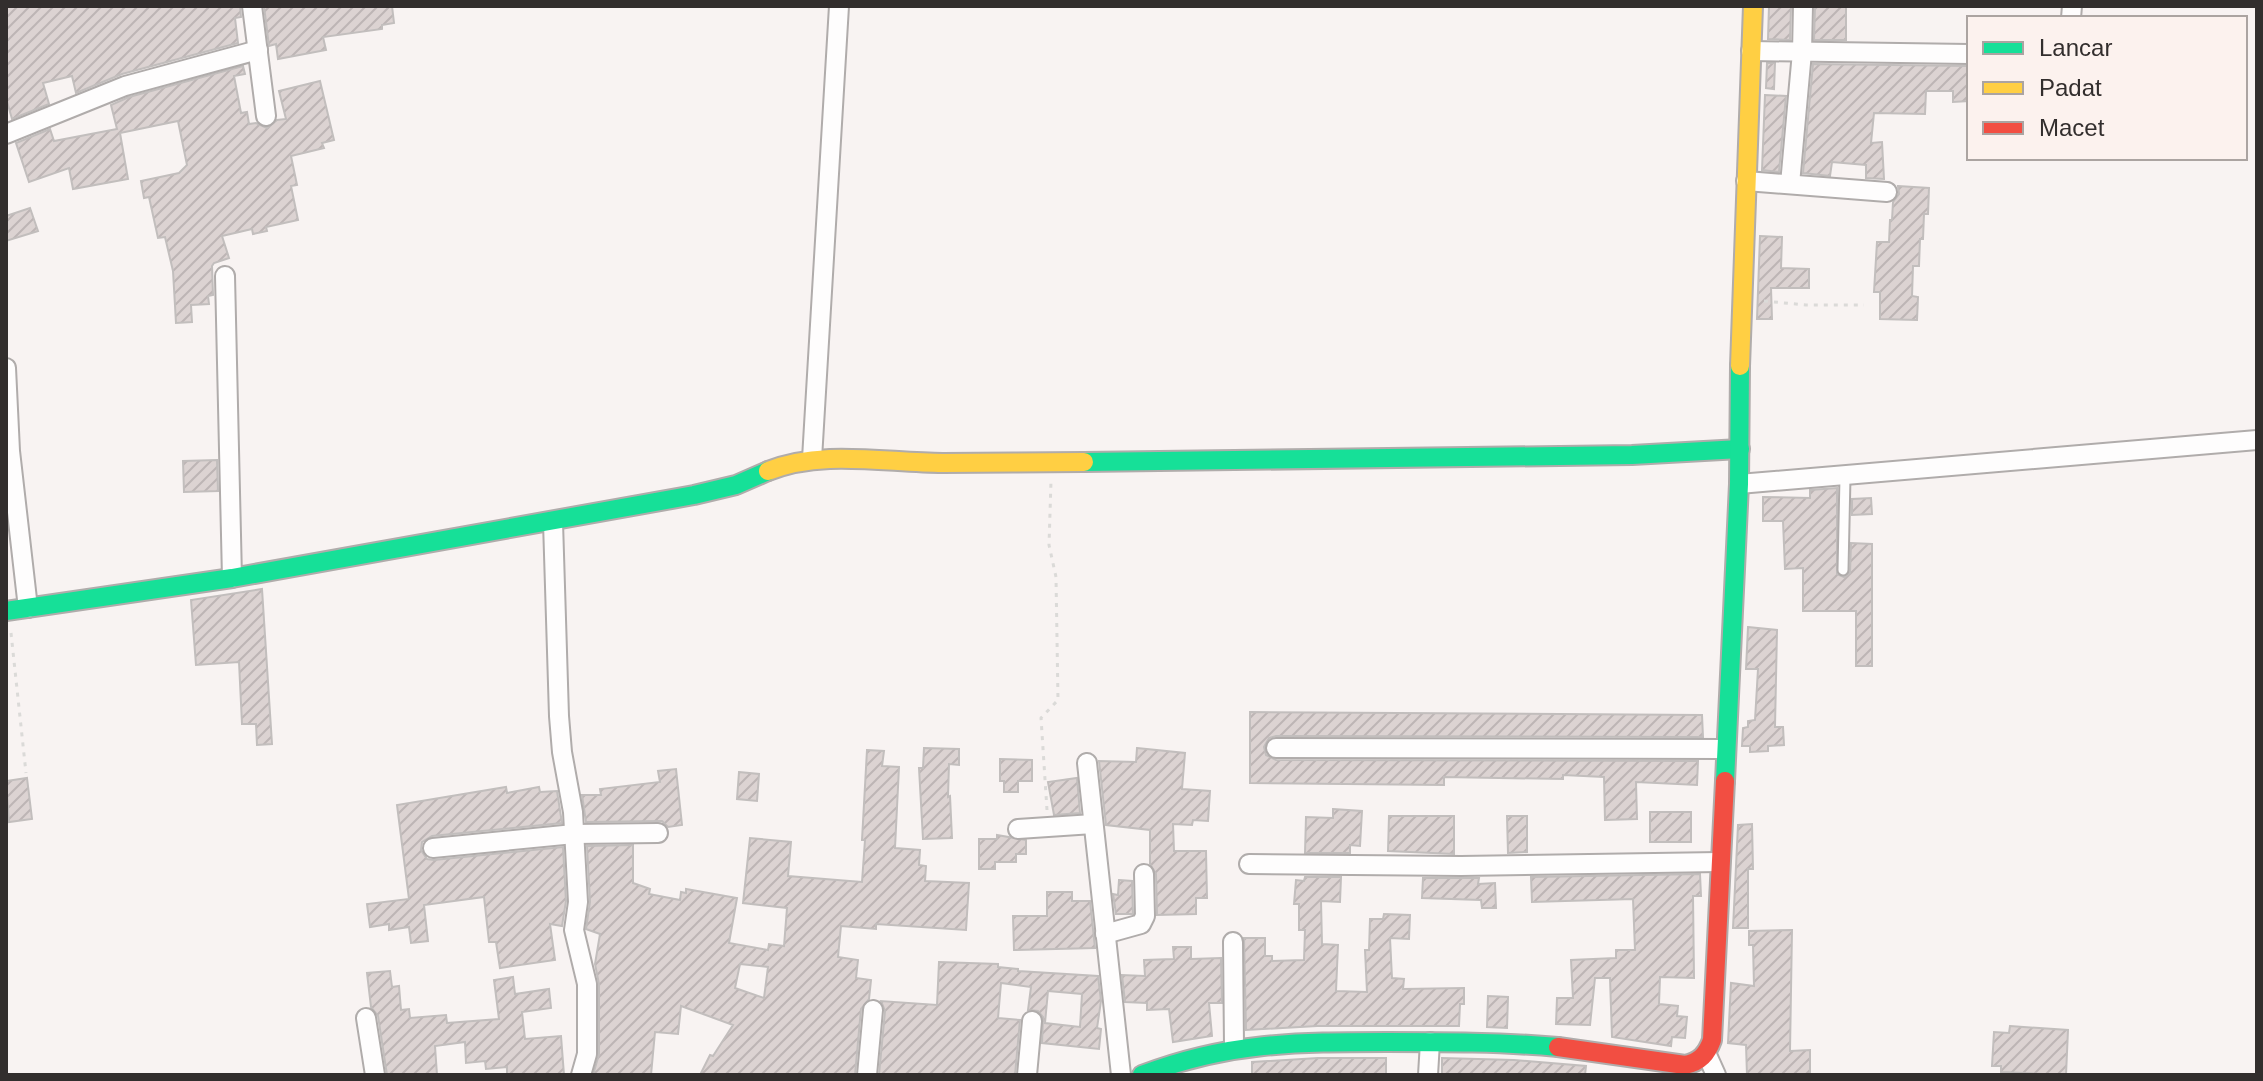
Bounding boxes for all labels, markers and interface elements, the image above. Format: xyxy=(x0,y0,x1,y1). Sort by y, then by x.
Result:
legend xyxy=(1967,16,2247,160)
text: Lancar xyxy=(2039,34,2112,61)
text: Padat xyxy=(2039,74,2102,101)
text: Macet xyxy=(2039,114,2105,141)

